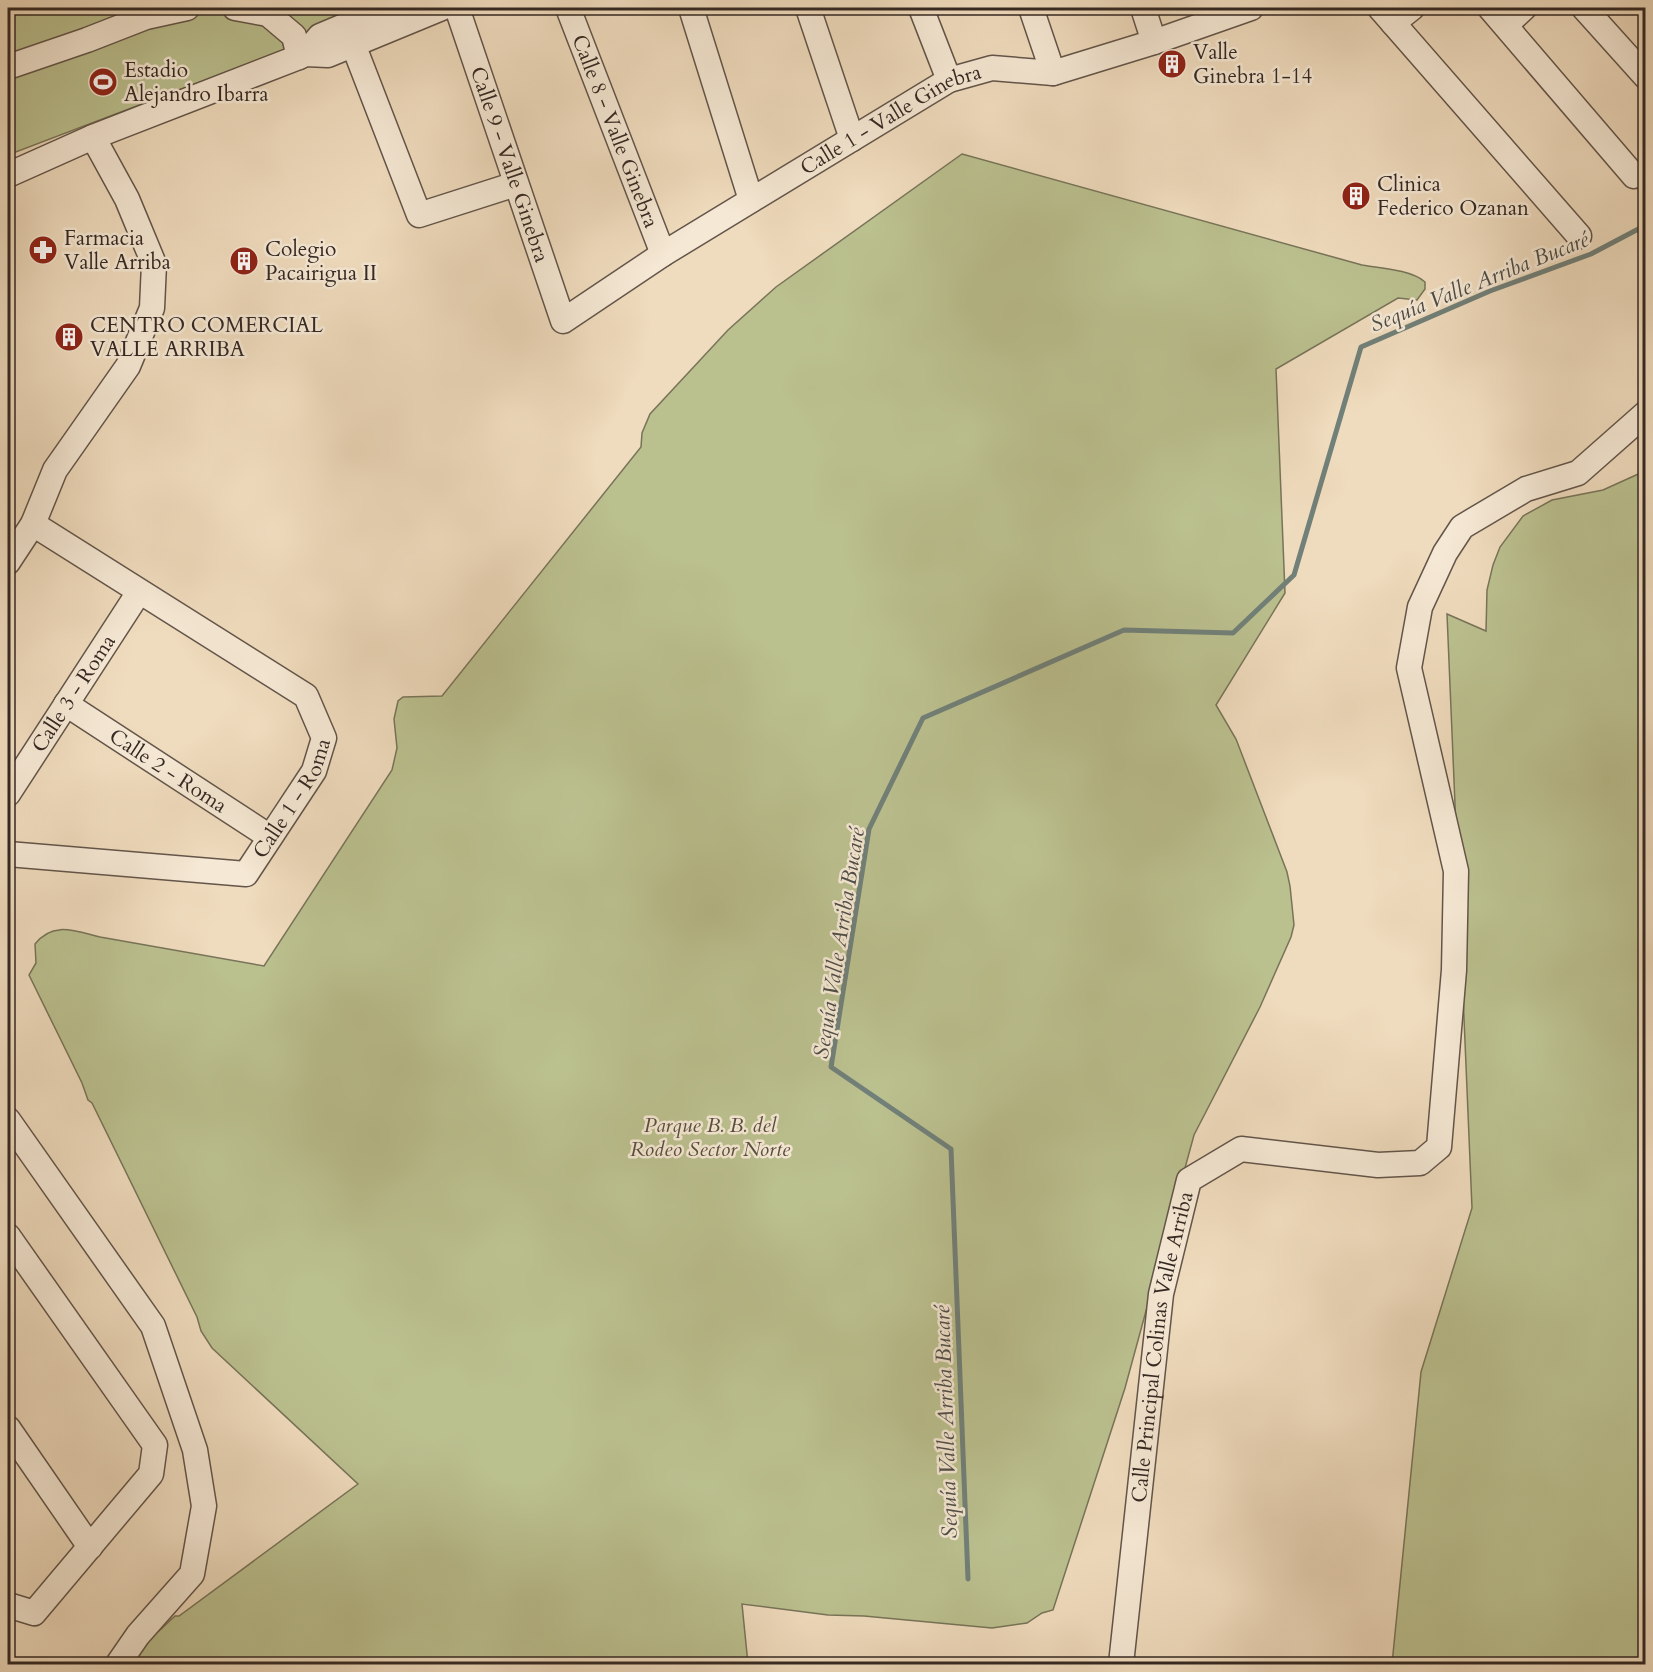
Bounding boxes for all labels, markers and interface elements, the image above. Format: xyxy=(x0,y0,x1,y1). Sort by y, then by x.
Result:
street label: Calle 8 - Valle Ginebra xyxy=(565,31,666,232)
place label: Valle Ginebra 1-14 xyxy=(1193,38,1313,91)
building icon: Valle Ginebra 1-14 xyxy=(1156,48,1188,80)
place label: Estadio Alejandro Ibarra xyxy=(124,56,268,109)
street label: Calle 1 - Valle Ginebra xyxy=(795,58,985,182)
street label: Calle 9 - Valle Ginebra xyxy=(463,63,556,266)
sports icon: Estadio Alejandro Ibarra xyxy=(87,66,119,98)
place label: Clinica Federico Ozanan xyxy=(1377,170,1529,223)
building icon: Clinica Federico Ozanan xyxy=(1340,180,1372,212)
place label: Farmacia Valle Arriba xyxy=(64,224,171,277)
water label: Sequía Valle Arriba Bucaré xyxy=(1366,224,1595,340)
pharmacy icon: Farmacia Valle Arriba xyxy=(27,234,59,266)
place label: Colegio Pacairigua II xyxy=(265,235,377,288)
building icon: Colegio Pacairigua II xyxy=(228,245,260,277)
place label: CENTRO COMERCIAL VALLE ARRIBA xyxy=(90,311,323,364)
building icon: CENTRO COMERCIAL VALLE ARRIBA xyxy=(53,321,85,353)
street label: Calle 3 - Roma xyxy=(25,629,123,758)
street label: Calle 2 - Roma xyxy=(103,722,232,820)
street label: Calle 1 - Roma xyxy=(246,735,338,864)
water label: Sequía Valle Arriba Bucaré xyxy=(806,824,872,1061)
park label: Parque B. B. del Rodeo Sector Norte xyxy=(630,1111,791,1164)
street label: Calle Principal Colinas Valle Arriba xyxy=(1125,1188,1201,1504)
water label: Sequía Valle Arriba Bucaré xyxy=(927,1303,965,1539)

